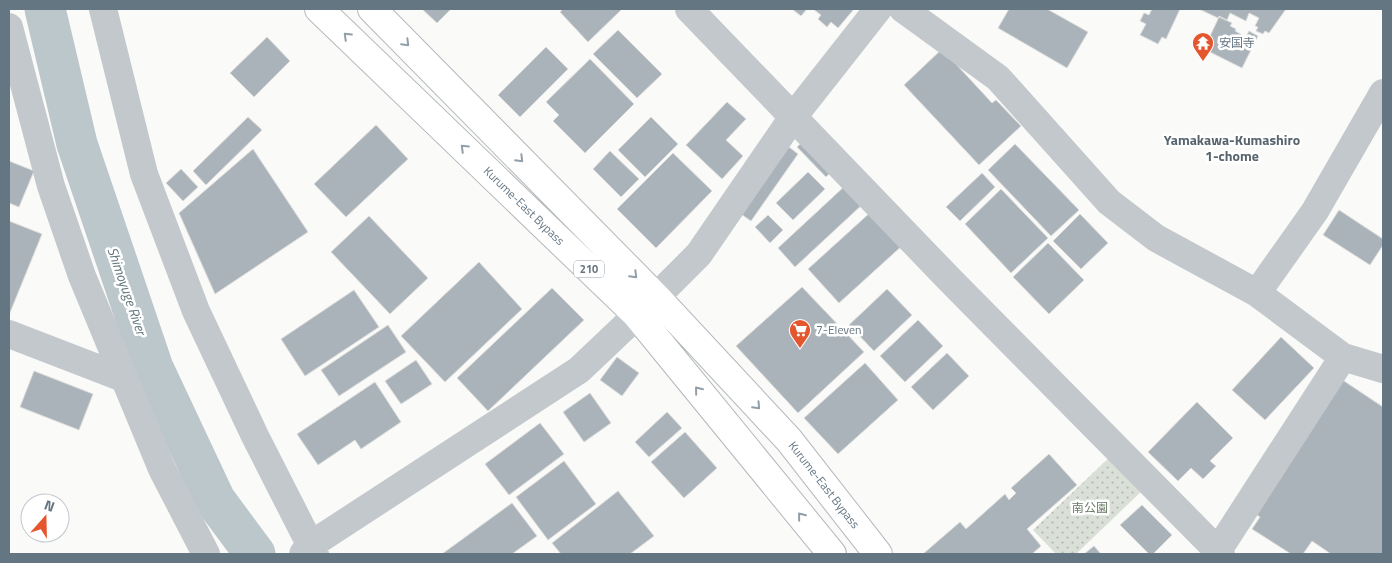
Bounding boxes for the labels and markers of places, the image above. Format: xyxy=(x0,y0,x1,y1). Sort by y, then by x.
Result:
temple icon: 安国寺 xyxy=(1191,31,1215,62)
place label: 安国寺 xyxy=(1219,33,1255,52)
supermarket icon: 7-Eleven xyxy=(788,318,812,349)
place label: 7-Eleven xyxy=(816,320,862,339)

